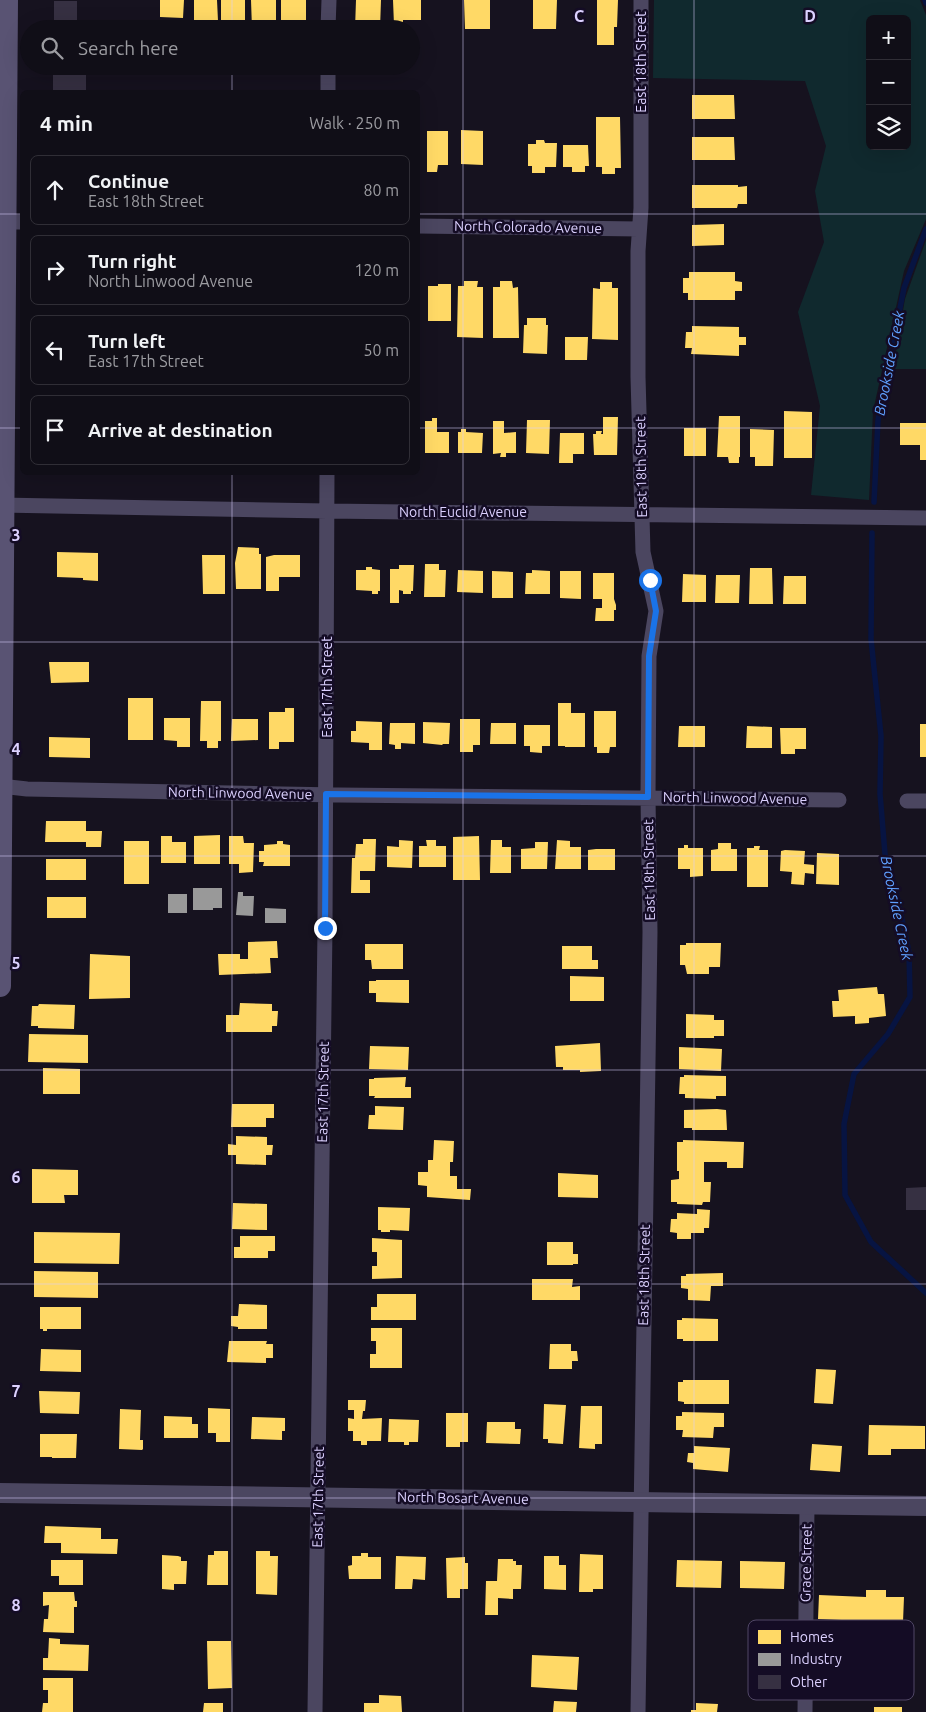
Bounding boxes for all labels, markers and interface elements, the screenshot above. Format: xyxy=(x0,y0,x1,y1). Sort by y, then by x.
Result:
text: C xyxy=(574,7,584,25)
text: D xyxy=(804,7,816,25)
street label: East 18th Street xyxy=(633,11,649,113)
map controls xyxy=(866,15,911,150)
button: + xyxy=(866,15,911,60)
search box xyxy=(20,20,420,75)
icon: search xyxy=(38,34,66,62)
text: Search here xyxy=(78,37,178,59)
button: − xyxy=(866,60,911,105)
button: layers xyxy=(866,105,911,150)
text: 4 min xyxy=(40,111,93,135)
text: Walk · 250 m xyxy=(309,114,400,132)
text: Continue xyxy=(88,170,169,192)
icon: ahead xyxy=(41,176,69,204)
text: 80 m xyxy=(363,181,399,199)
text: East 18th Street xyxy=(88,192,204,210)
street label: North Colorado Avenue xyxy=(454,218,602,236)
text: Turn right xyxy=(88,250,176,272)
icon: right xyxy=(41,256,69,284)
text: 120 m xyxy=(354,261,399,279)
text: North Linwood Avenue xyxy=(88,272,253,290)
water label: Brookside Creek xyxy=(870,309,908,417)
text: Turn left xyxy=(88,330,166,352)
icon: left xyxy=(41,336,69,364)
text: 50 m xyxy=(363,341,399,359)
text: East 17th Street xyxy=(88,352,204,370)
icon: arrive xyxy=(41,416,69,444)
street label: East 18th Street xyxy=(632,416,650,518)
text: Arrive at destination xyxy=(88,419,273,441)
street label: North Euclid Avenue xyxy=(399,504,527,520)
text: 3 xyxy=(11,526,21,544)
route start xyxy=(639,569,662,592)
street label: East 17th Street xyxy=(319,636,335,738)
text: 4 xyxy=(11,740,21,758)
street label: North Linwood Avenue xyxy=(168,784,312,802)
street label: North Linwood Avenue xyxy=(663,789,807,807)
street label: East 18th Street xyxy=(640,819,658,921)
water label: Brookside Creek xyxy=(878,854,916,962)
route end xyxy=(314,917,337,940)
text: 5 xyxy=(11,954,21,972)
street label: East 17th Street xyxy=(314,1041,332,1143)
text: 6 xyxy=(11,1168,21,1186)
street label: East 18th Street xyxy=(635,1224,653,1326)
text: 7 xyxy=(11,1382,21,1400)
street label: East 17th Street xyxy=(309,1446,327,1548)
street label: North Bosart Avenue xyxy=(397,1489,529,1507)
street label: Grace Street xyxy=(797,1523,815,1602)
text: 8 xyxy=(11,1596,21,1614)
legend xyxy=(748,1620,914,1700)
text: Homes xyxy=(790,1629,834,1645)
text: Industry xyxy=(790,1651,842,1667)
text: Other xyxy=(790,1674,828,1690)

